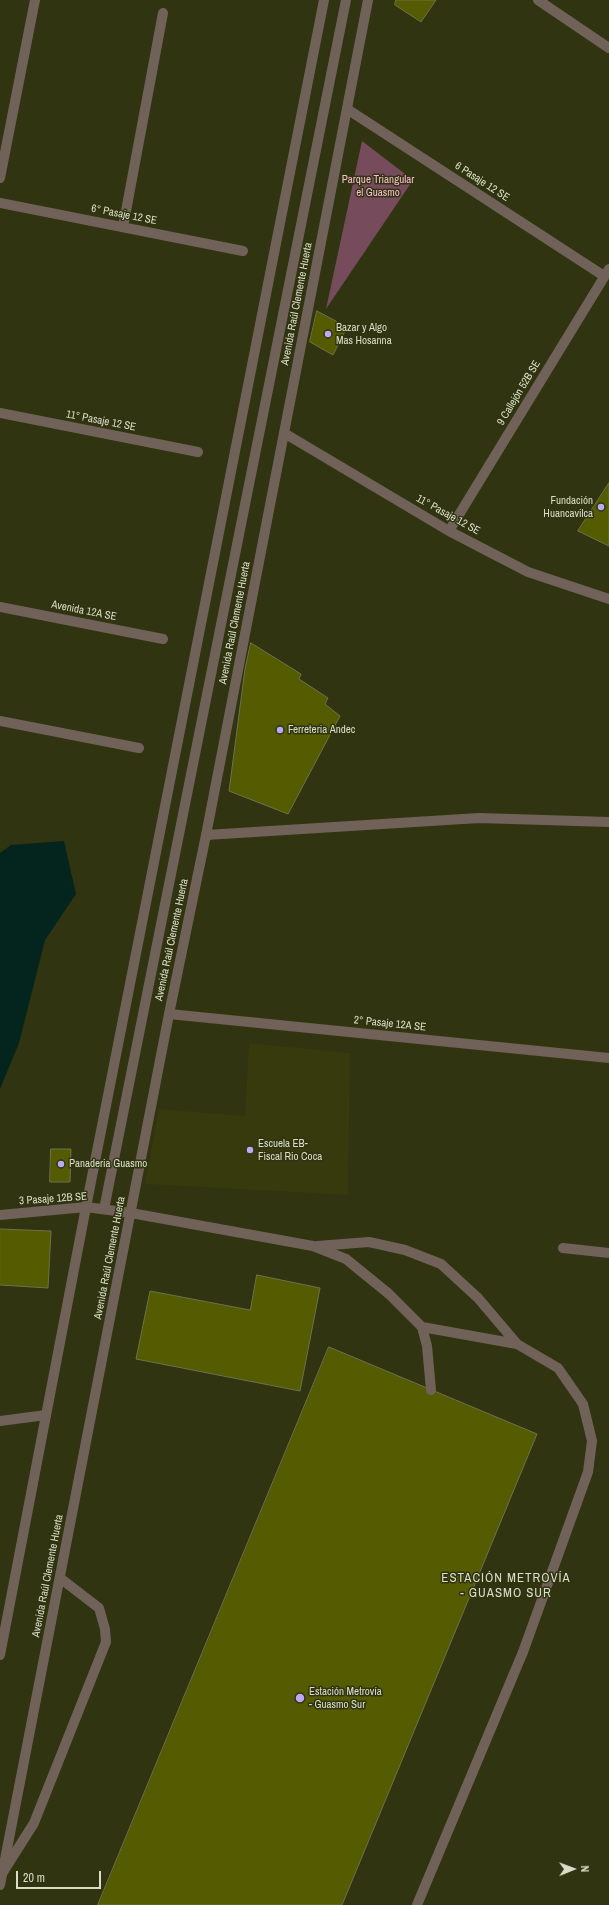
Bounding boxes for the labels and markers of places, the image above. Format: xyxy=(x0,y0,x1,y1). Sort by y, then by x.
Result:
place label: Bazar y Algo Mas Hosanna xyxy=(336,321,392,347)
marker: Bazar y Algo Mas Hosanna xyxy=(323,329,333,339)
place label: Fundación Huancavilca xyxy=(543,494,593,520)
marker: Fundación Huancavilca xyxy=(596,502,606,512)
place label: Ferreteria Andec xyxy=(288,723,355,737)
marker: Ferreteria Andec xyxy=(275,725,285,735)
place label: Escuela EB- Fiscal Rio Coca xyxy=(258,1137,322,1163)
marker: Escuela EB- Fiscal Rio Coca xyxy=(245,1145,255,1155)
place label: Panaderia Guasmo xyxy=(69,1157,147,1171)
marker: Panaderia Guasmo xyxy=(56,1159,66,1169)
place label: Estación Metrovía - Guasmo Sur xyxy=(309,1685,382,1711)
marker: Estación Metrovía - Guasmo Sur xyxy=(294,1692,306,1704)

